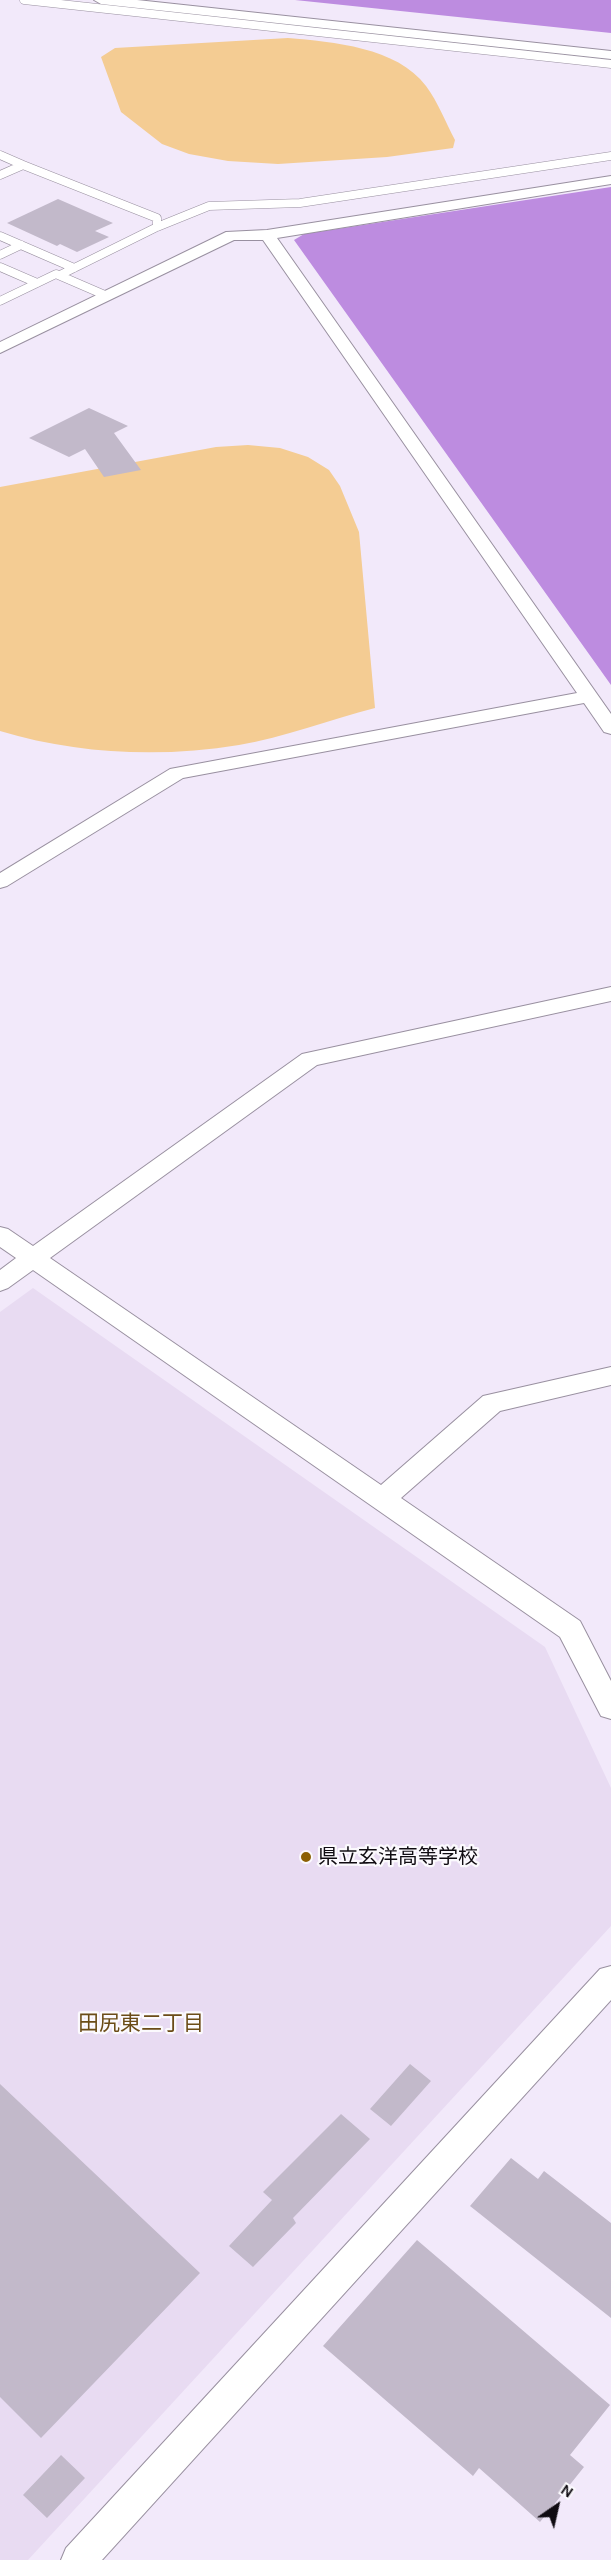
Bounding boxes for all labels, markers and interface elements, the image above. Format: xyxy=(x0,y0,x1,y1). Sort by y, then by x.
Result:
place label: 県立玄洋高等学校 xyxy=(318,1845,478,1869)
marker: 県立玄洋高等学校 xyxy=(299,1850,313,1864)
district label: 田尻東二丁目 xyxy=(78,2011,204,2037)
north arrow xyxy=(527,2476,587,2536)
text: N xyxy=(557,2480,577,2502)

